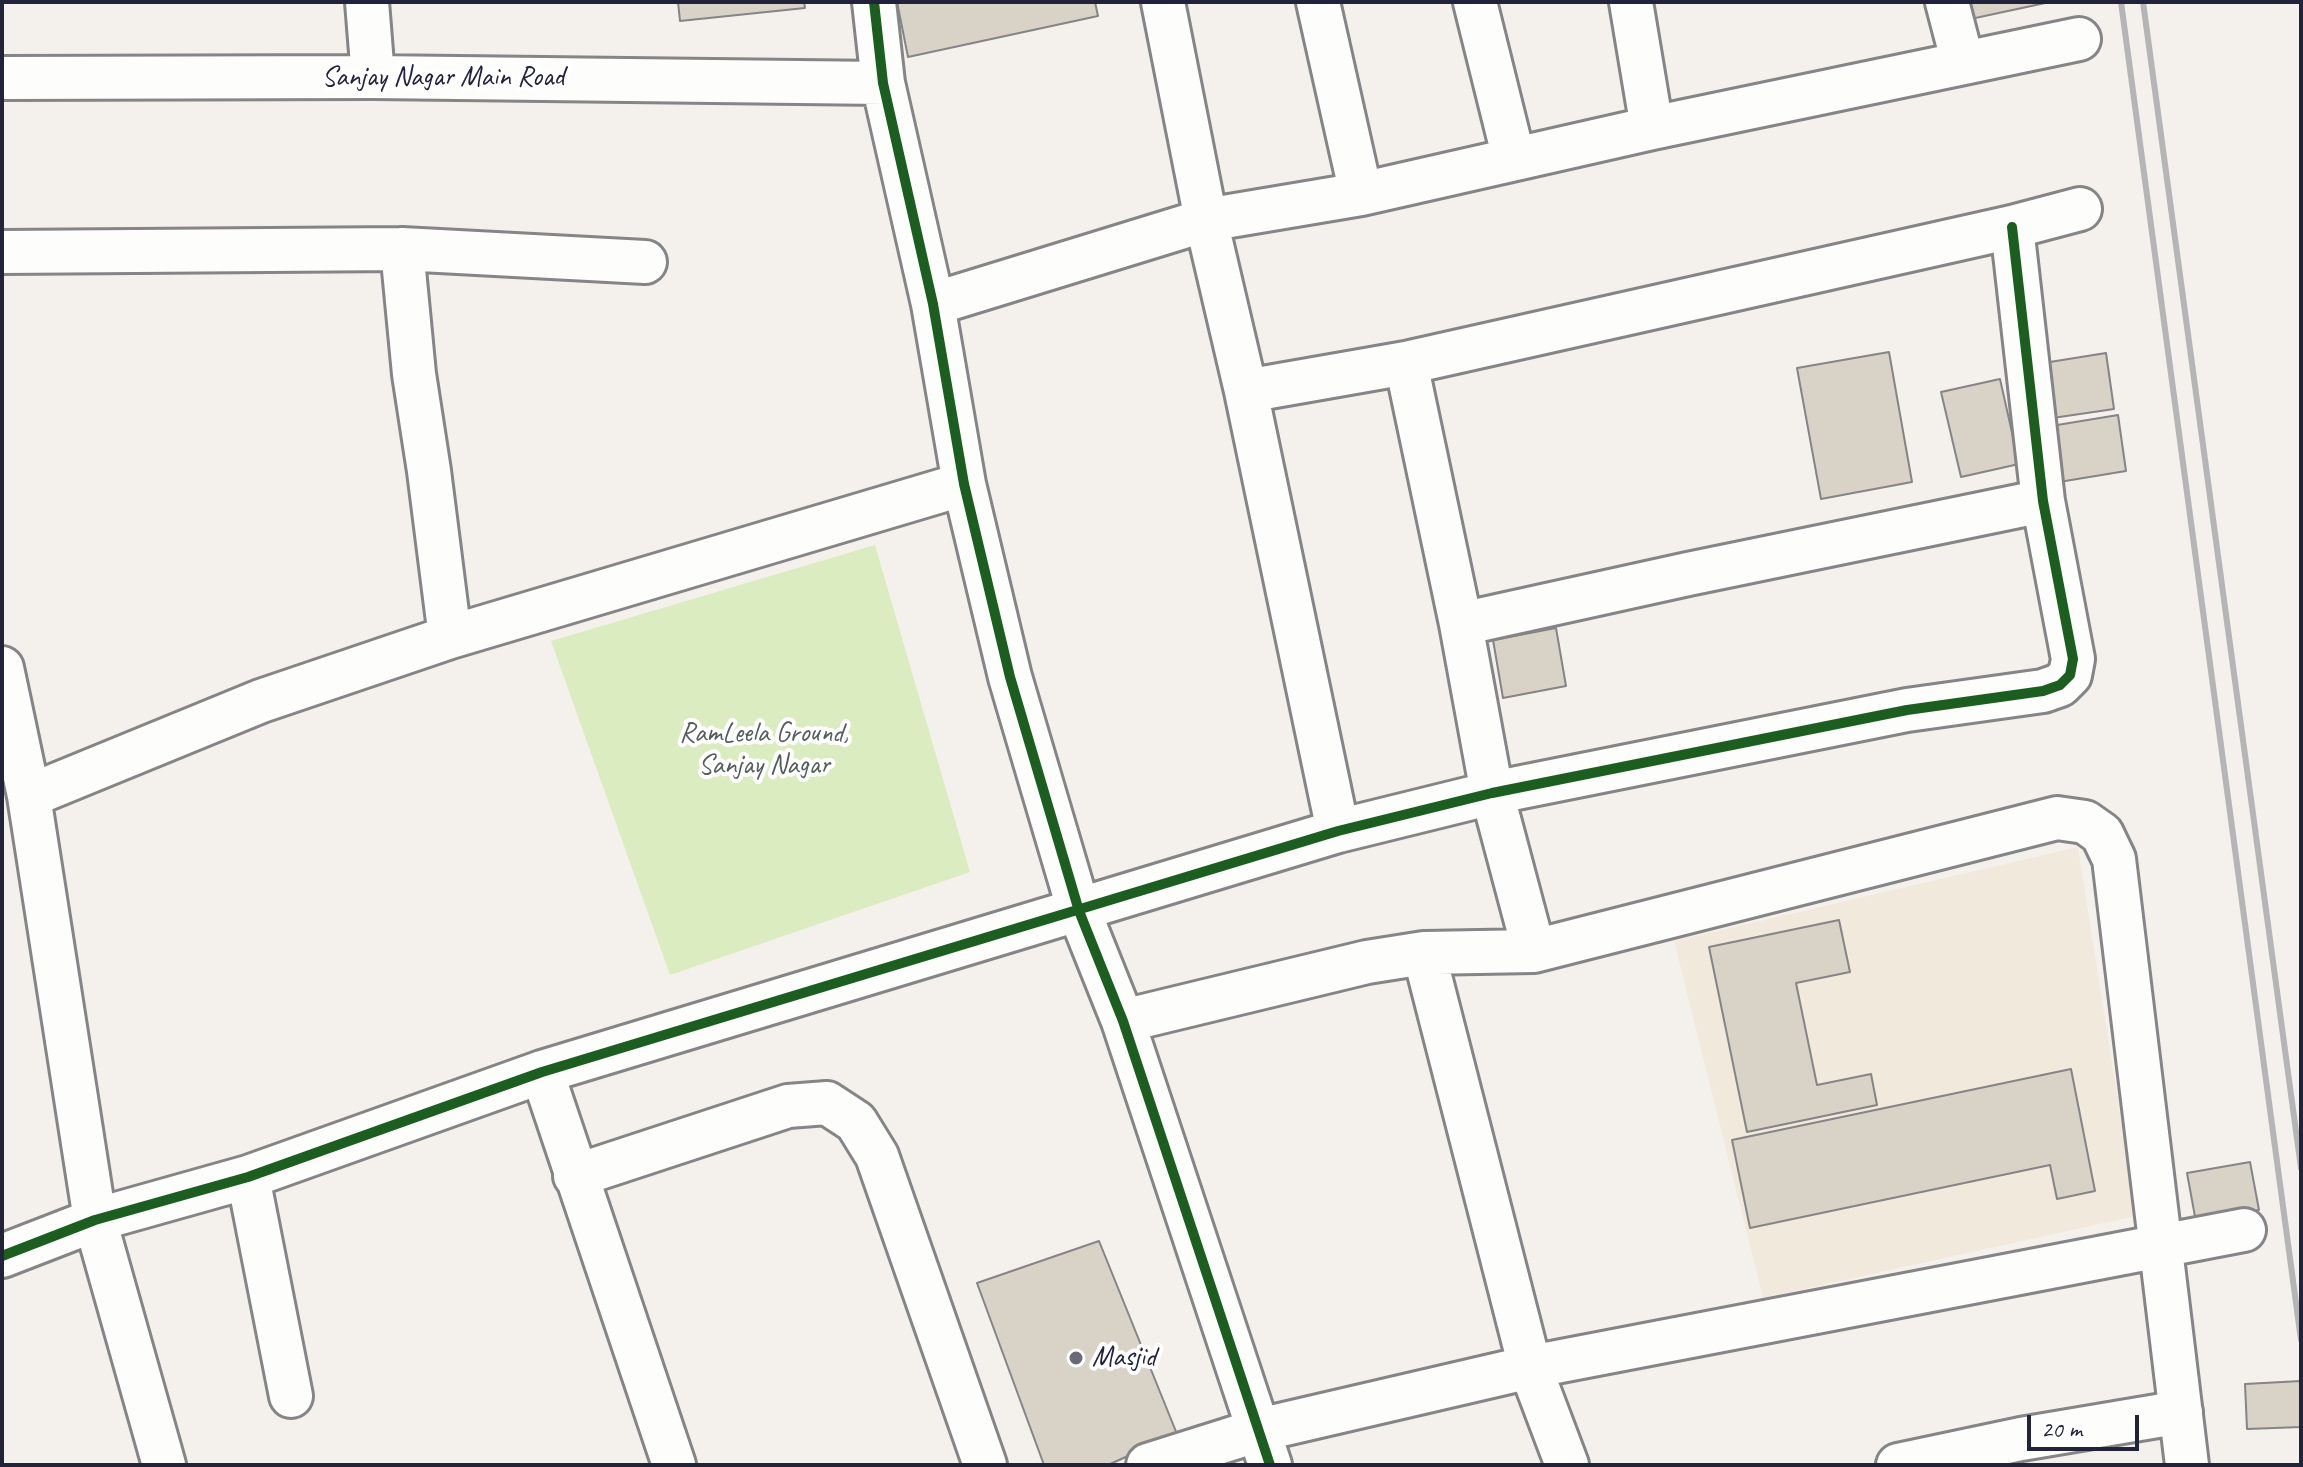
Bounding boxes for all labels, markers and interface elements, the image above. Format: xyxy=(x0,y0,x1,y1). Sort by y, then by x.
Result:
street label: Sanjay Nagar Main Road xyxy=(322,61,564,95)
park label: RamLeela Ground, Sanjay Nagar xyxy=(679,717,849,783)
place label: Masjid xyxy=(1092,1341,1156,1375)
marker: Masjid xyxy=(1067,1349,1085,1367)
scale bar xyxy=(2031,1399,2143,1449)
text: 20 m xyxy=(2041,1414,2082,1444)

